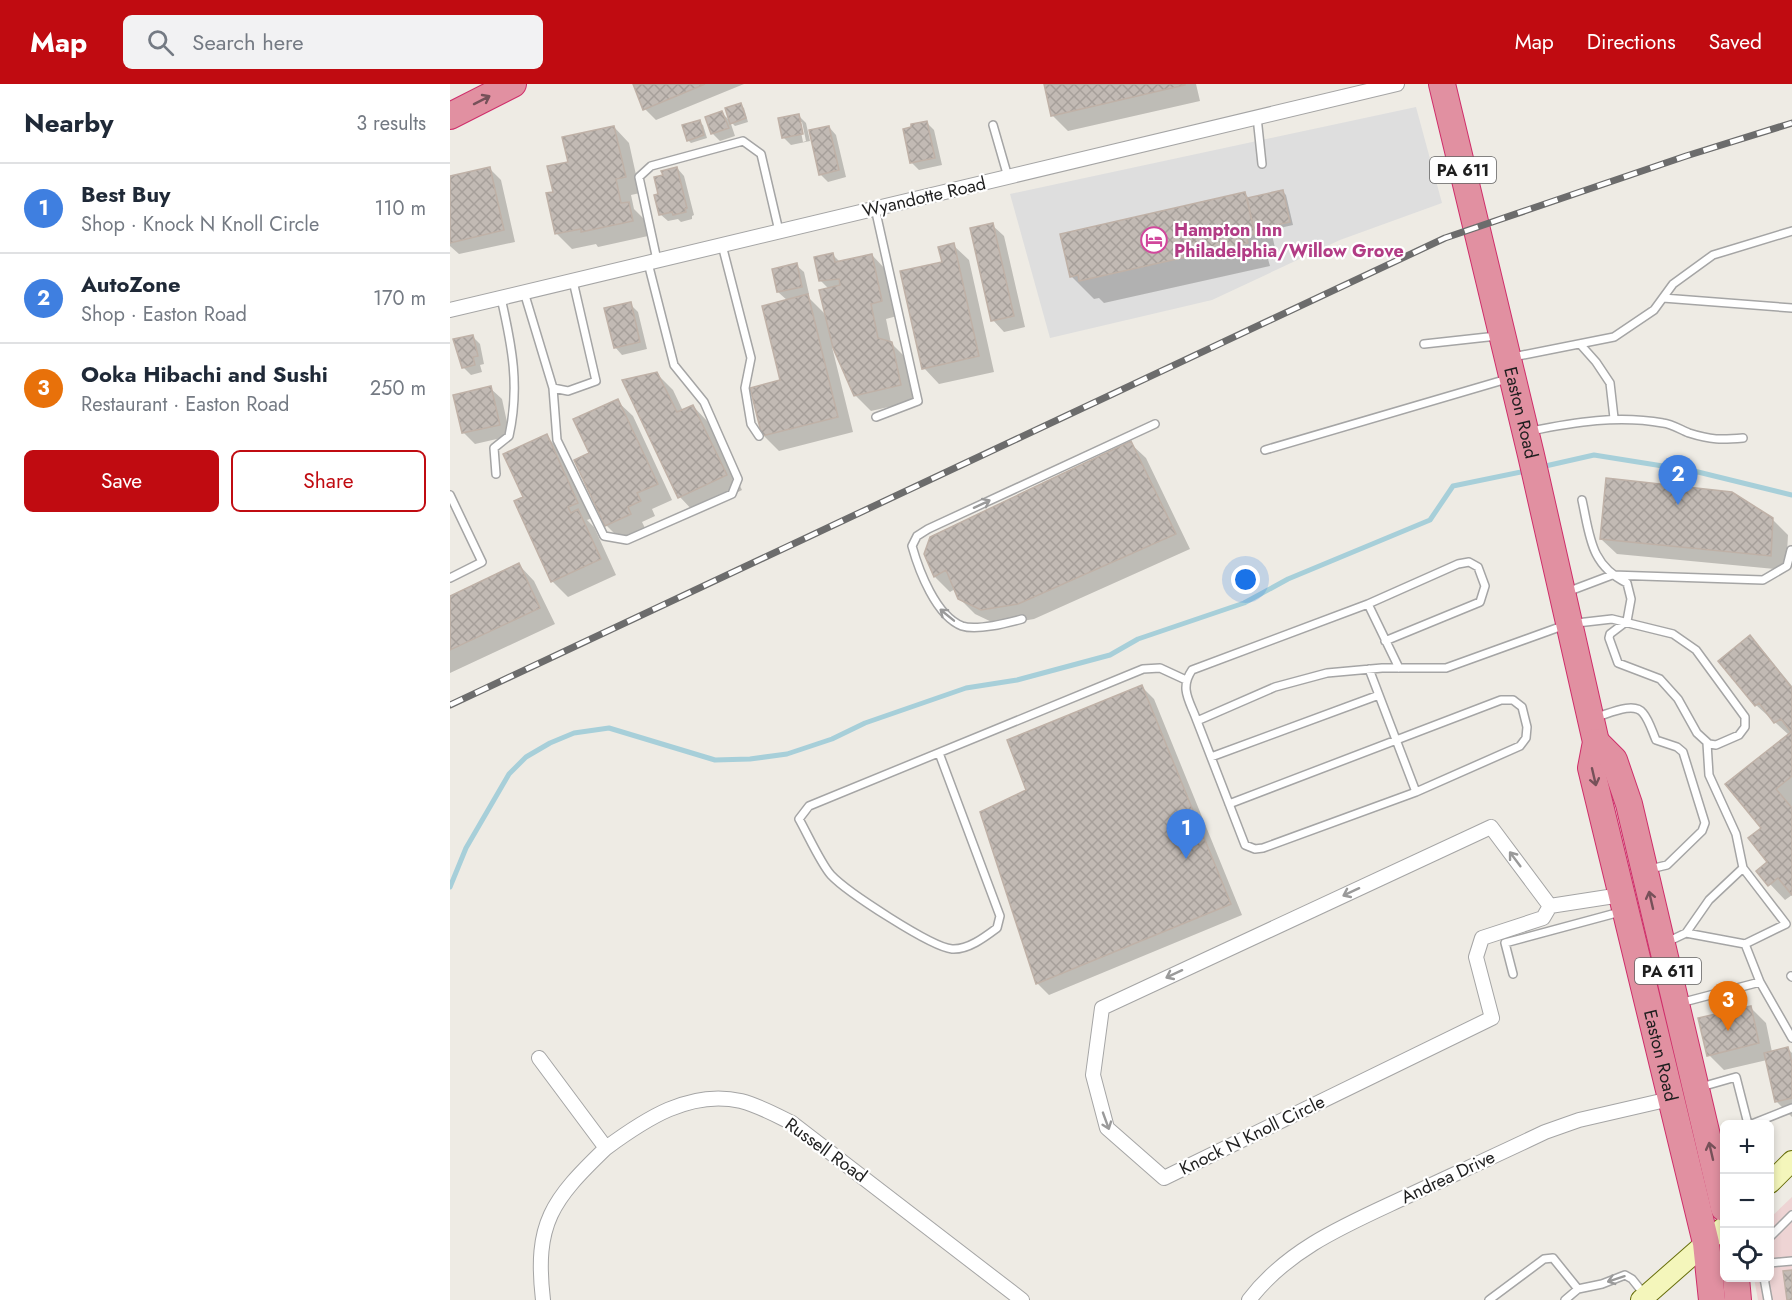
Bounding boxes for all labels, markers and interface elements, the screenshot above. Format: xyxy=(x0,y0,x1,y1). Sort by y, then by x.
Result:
search box xyxy=(123,15,543,69)
text: Map xyxy=(30,22,87,63)
icon: search xyxy=(144,26,177,59)
text: Search here xyxy=(192,26,304,58)
text: Map xyxy=(1515,27,1554,57)
text: Directions xyxy=(1587,27,1676,57)
text: Saved xyxy=(1709,27,1762,57)
one-way arrow xyxy=(472,94,490,105)
text: Nearby xyxy=(24,104,113,142)
text: 3 results xyxy=(356,109,426,138)
road number: PA 611 xyxy=(1430,157,1496,183)
street label: Wyandotte Road xyxy=(860,170,988,224)
text: Best Buy xyxy=(81,178,171,210)
text: 1 xyxy=(38,194,49,223)
text: 110 m xyxy=(374,194,426,223)
text: Shop · Knock N Knoll Circle xyxy=(81,210,319,239)
place label: Hampton Inn Philadelphia/Willow Grove xyxy=(1174,217,1404,264)
hotel icon: Hampton Inn Philadelphia/Willow Grove xyxy=(1139,225,1169,255)
text: AutoZone xyxy=(81,268,181,300)
text: 2 xyxy=(37,284,50,313)
text: 170 m xyxy=(373,284,426,313)
text: Shop · Easton Road xyxy=(81,300,247,329)
text: Ooka Hibachi and Sushi xyxy=(81,358,328,390)
street label: Easton Road xyxy=(1497,364,1544,461)
text: 3 xyxy=(37,374,50,403)
text: 250 m xyxy=(370,374,426,403)
text: Restaurant · Easton Road xyxy=(81,390,289,419)
button: Save xyxy=(24,450,219,512)
button: Share xyxy=(231,450,426,512)
pin: 2 xyxy=(1658,456,1698,505)
one-way arrow xyxy=(972,498,990,510)
your location xyxy=(1231,565,1260,594)
one-way arrow xyxy=(939,608,955,621)
one-way arrow xyxy=(1588,768,1600,787)
pin: 1 xyxy=(1166,810,1206,859)
one-way arrow xyxy=(1509,852,1522,868)
one-way arrow xyxy=(1342,887,1360,899)
one-way arrow xyxy=(1645,891,1657,910)
road number: PA 611 xyxy=(1635,958,1701,984)
one-way arrow xyxy=(1166,969,1184,981)
pin: 3 xyxy=(1708,982,1748,1031)
street label: Easton Road xyxy=(1637,1007,1684,1104)
street label: Knock N Knoll Circle xyxy=(1175,1089,1329,1181)
street label: Russell Road xyxy=(780,1111,872,1189)
one-way arrow xyxy=(1102,1111,1113,1129)
map controls xyxy=(1720,1120,1774,1282)
button: + xyxy=(1720,1120,1774,1174)
one-way arrow xyxy=(1704,1142,1716,1161)
street label: Andrea Drive xyxy=(1397,1144,1499,1210)
button: − xyxy=(1720,1174,1774,1228)
button: locate xyxy=(1720,1228,1774,1282)
one-way arrow xyxy=(1607,1274,1626,1285)

